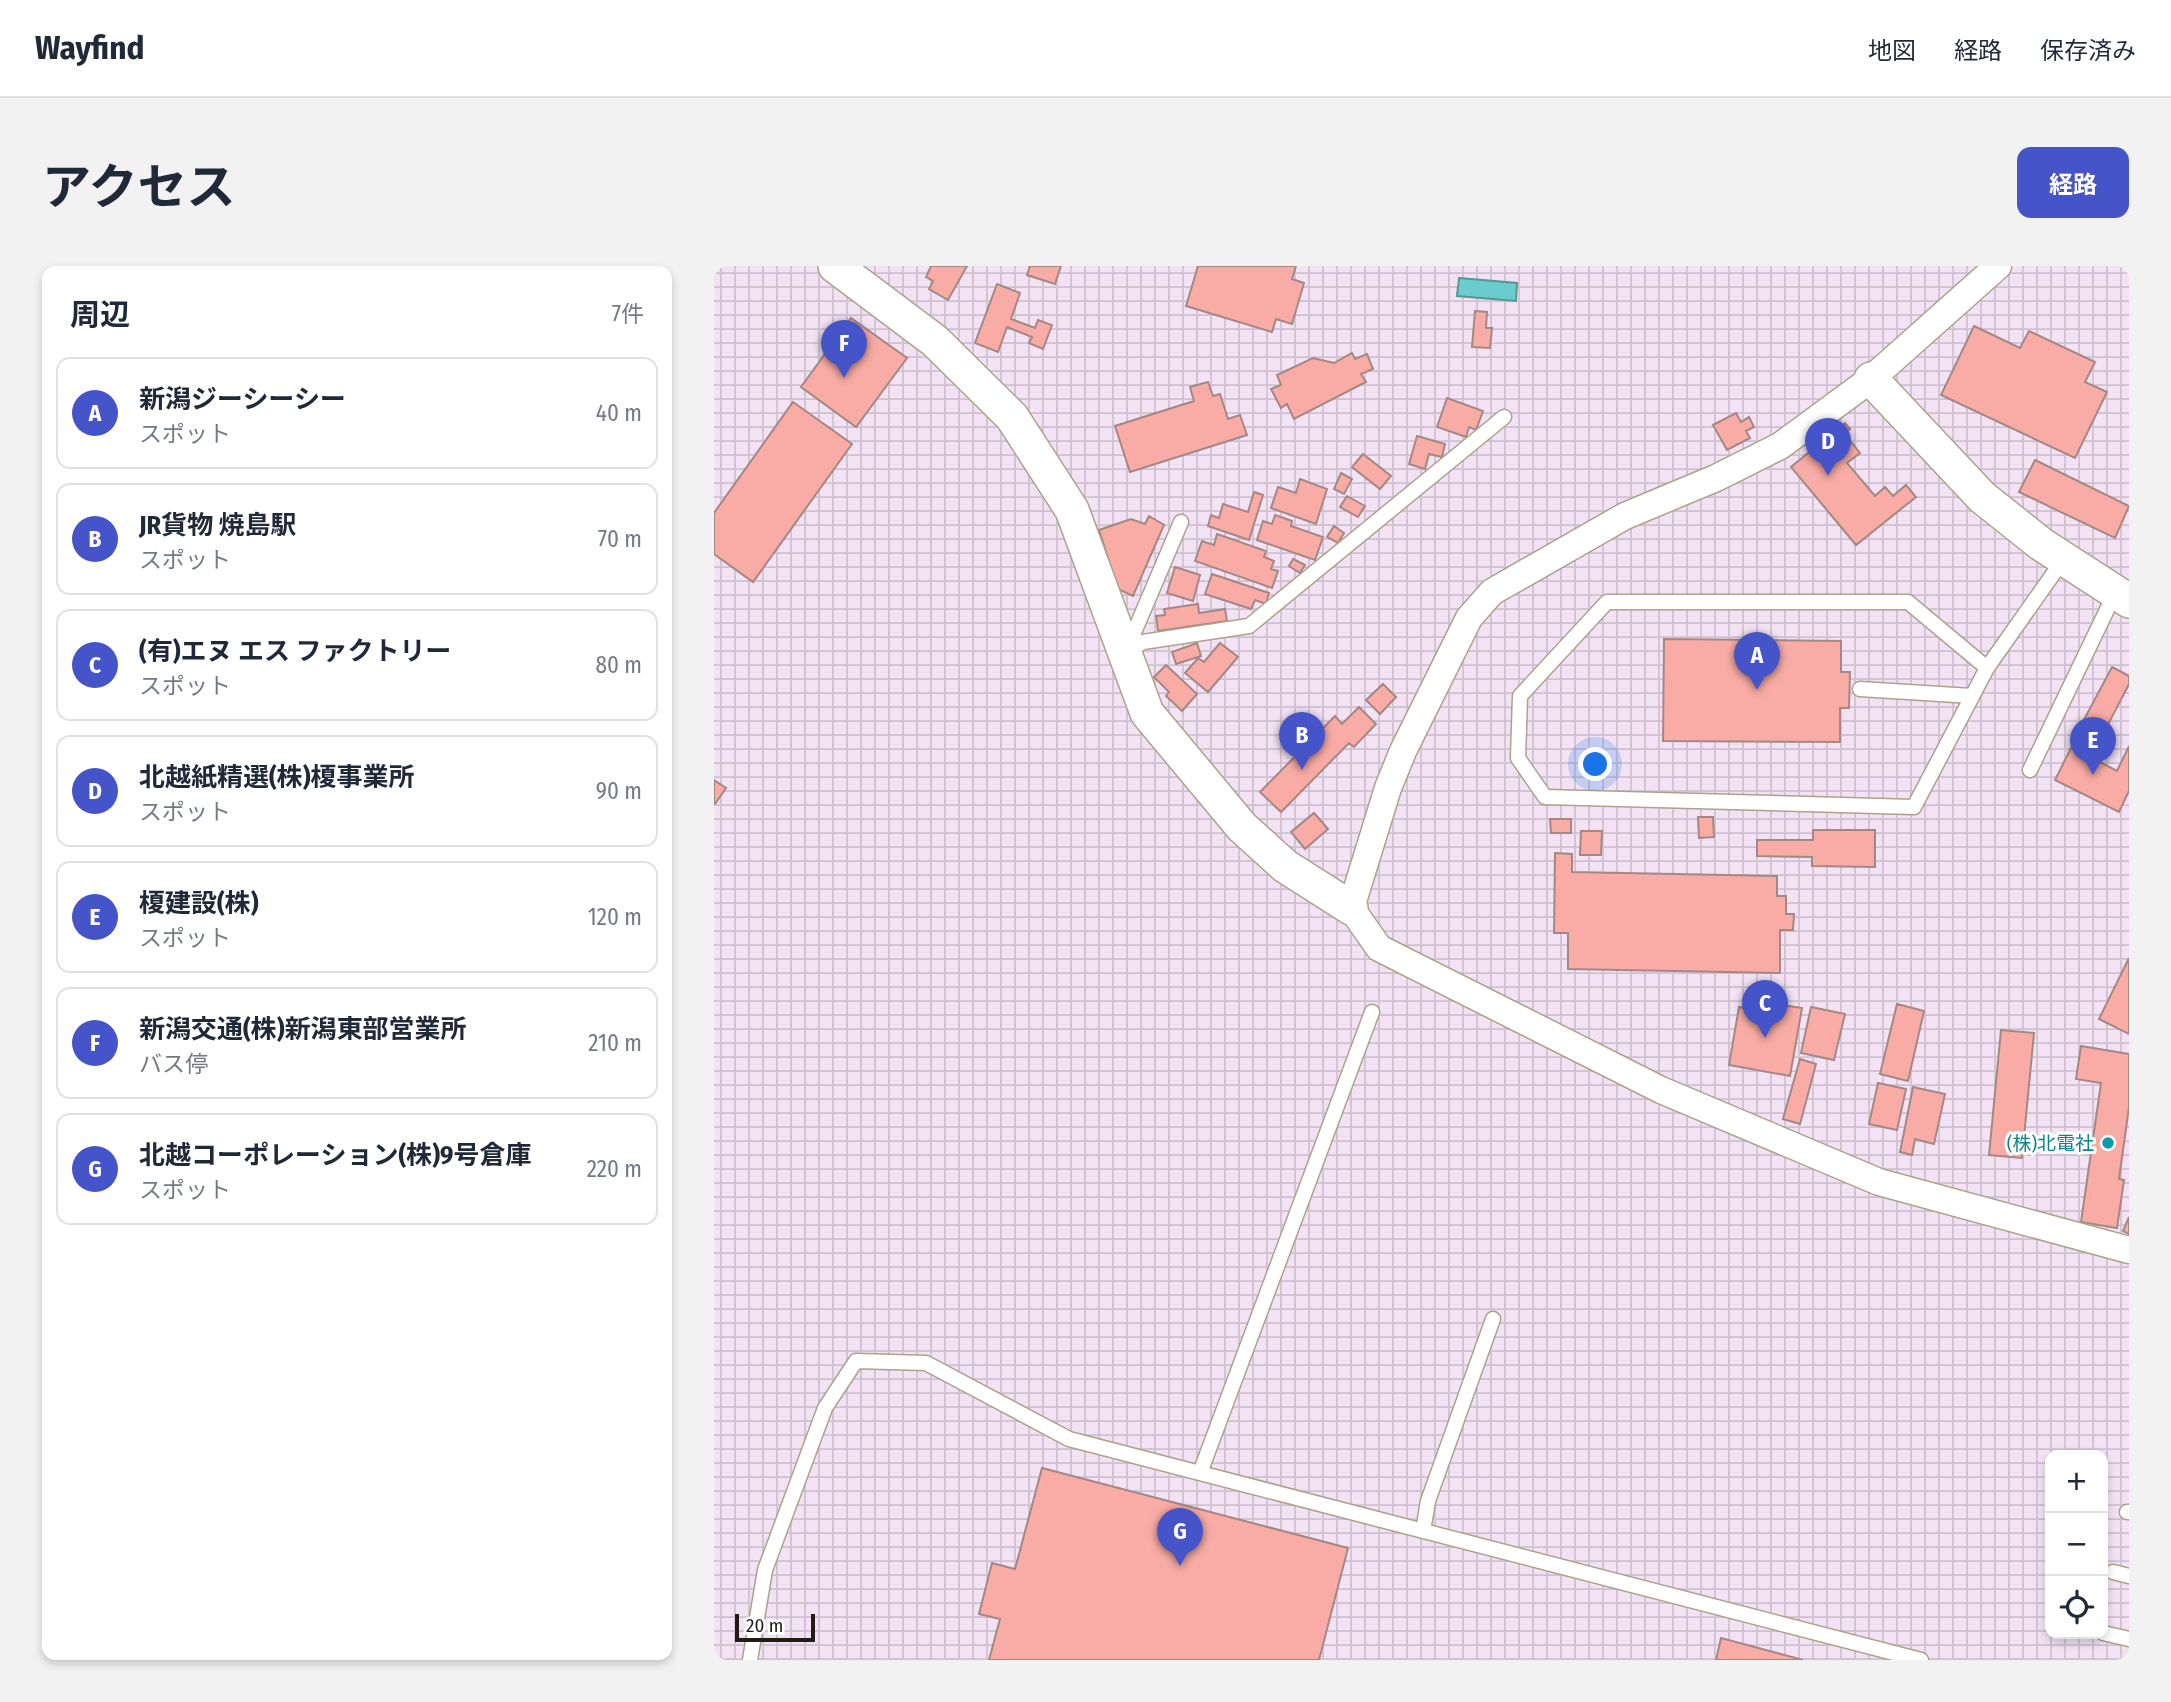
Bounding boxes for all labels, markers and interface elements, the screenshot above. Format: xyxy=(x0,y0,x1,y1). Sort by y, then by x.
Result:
text: Wayfind xyxy=(35,28,144,68)
text: 地図 xyxy=(1868,37,1916,65)
text: 経路 xyxy=(1954,37,2002,65)
text: 保存済み xyxy=(2040,37,2136,65)
button: 経路 xyxy=(2017,147,2129,218)
text: アクセス xyxy=(42,158,236,217)
text: 周辺 xyxy=(70,297,130,333)
text: 7件 xyxy=(612,300,644,328)
pin: F xyxy=(821,320,867,378)
text: 新潟ジーシーシー xyxy=(139,384,346,415)
text: A xyxy=(89,399,101,427)
text: 40 m xyxy=(596,399,642,427)
pin: D xyxy=(1805,418,1851,476)
text: スポット xyxy=(139,420,231,448)
text: JR貨物 焼島駅 xyxy=(139,510,297,541)
text: B xyxy=(89,525,101,553)
text: 70 m xyxy=(598,525,642,553)
text: スポット xyxy=(139,546,231,574)
pin: A xyxy=(1734,632,1780,690)
text: (有)エヌ エス ファクトリー xyxy=(139,636,451,667)
text: C xyxy=(89,651,101,679)
text: 80 m xyxy=(595,651,642,679)
text: スポット xyxy=(139,672,231,700)
pin: B xyxy=(1279,712,1325,770)
pin: E xyxy=(2070,717,2116,775)
your location xyxy=(1578,747,1612,781)
text: 北越紙精選(株)榎事業所 xyxy=(139,762,415,793)
text: D xyxy=(88,777,102,805)
text: 90 m xyxy=(596,777,642,805)
text: スポット xyxy=(139,798,231,826)
text: 榎建設(株) xyxy=(139,888,259,919)
text: E xyxy=(90,903,100,931)
text: 120 m xyxy=(588,903,642,931)
text: スポット xyxy=(139,924,231,952)
pin: C xyxy=(1742,980,1788,1038)
text: 新潟交通(株)新潟東部営業所 xyxy=(139,1014,467,1045)
text: F xyxy=(90,1029,100,1057)
text: 210 m xyxy=(588,1029,642,1057)
text: バス停 xyxy=(139,1050,208,1078)
place label: (株)北電社 xyxy=(2007,1132,2094,1155)
marker: (株)北電社 xyxy=(2100,1135,2116,1151)
text: 北越コーポレーション(株)9号倉庫 xyxy=(139,1140,532,1171)
text: G xyxy=(88,1155,102,1183)
text: 220 m xyxy=(587,1155,642,1183)
text: スポット xyxy=(139,1176,231,1204)
map controls xyxy=(2045,1450,2108,1639)
button: + xyxy=(2045,1450,2108,1513)
pin: G xyxy=(1157,1508,1203,1566)
button: − xyxy=(2045,1513,2108,1576)
button: locate xyxy=(2045,1576,2108,1639)
scale bar xyxy=(735,1611,816,1643)
text: 20 m xyxy=(746,1614,783,1637)

